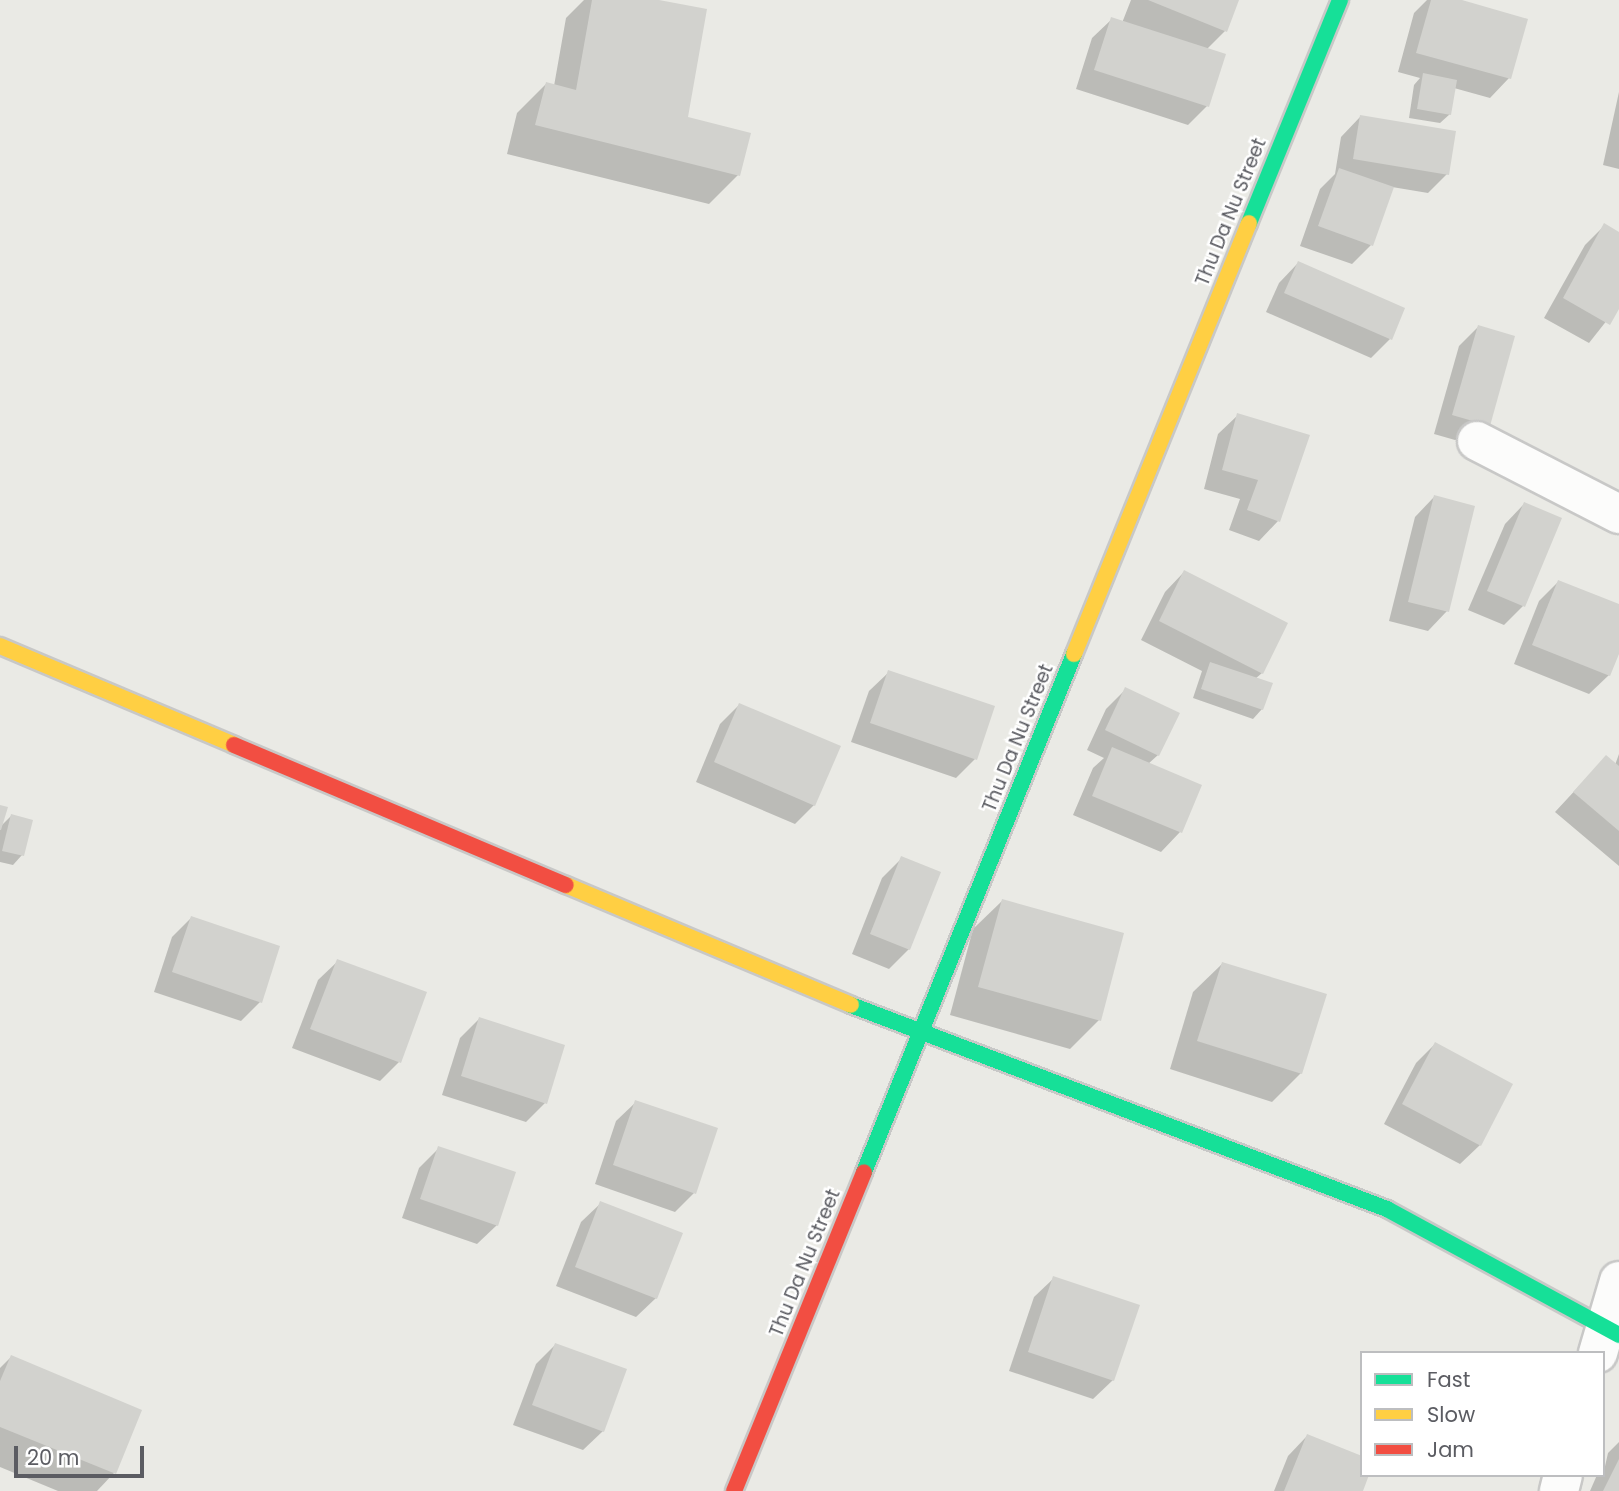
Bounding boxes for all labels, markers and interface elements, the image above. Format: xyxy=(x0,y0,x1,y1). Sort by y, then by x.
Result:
street label: Thu Da Nu Street xyxy=(1191,135,1271,289)
street label: Thu Da Nu Street xyxy=(978,661,1058,815)
street label: Thu Da Nu Street xyxy=(765,1186,845,1340)
legend xyxy=(1360,1351,1605,1477)
text: Fast xyxy=(1427,1365,1470,1394)
text: Slow xyxy=(1427,1400,1475,1429)
scale bar xyxy=(18,1432,147,1476)
text: Jam xyxy=(1427,1435,1474,1464)
text: 20 m xyxy=(27,1443,80,1472)

